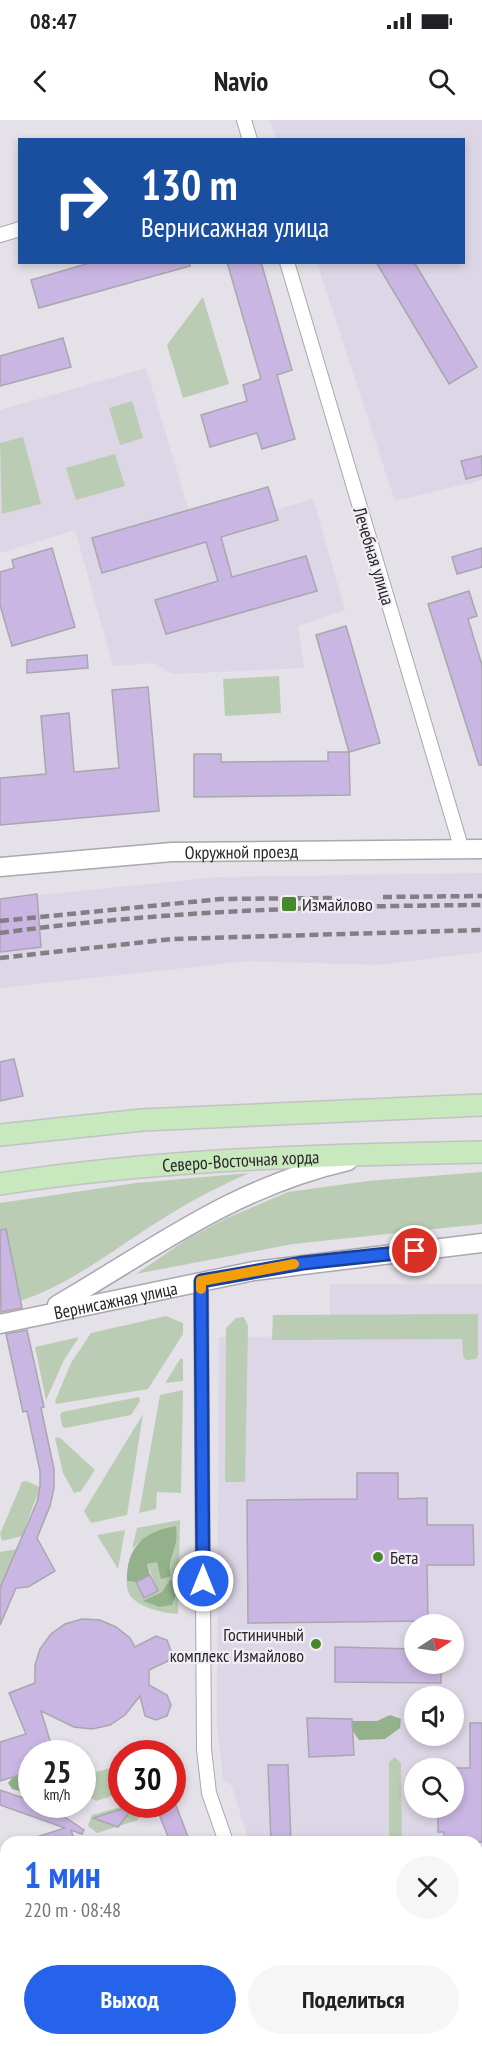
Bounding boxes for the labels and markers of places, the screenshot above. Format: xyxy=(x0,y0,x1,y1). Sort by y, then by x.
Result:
place label: Измайлово xyxy=(302,893,373,916)
marker: Измайлово xyxy=(280,895,298,913)
pin xyxy=(389,1225,440,1276)
place label: Бета xyxy=(390,1546,418,1569)
marker: Бета xyxy=(371,1550,385,1564)
place label: Гостиничный комплекс Измайлово xyxy=(170,1623,304,1667)
marker: Гостиничный комплекс Измайлово xyxy=(309,1637,323,1651)

